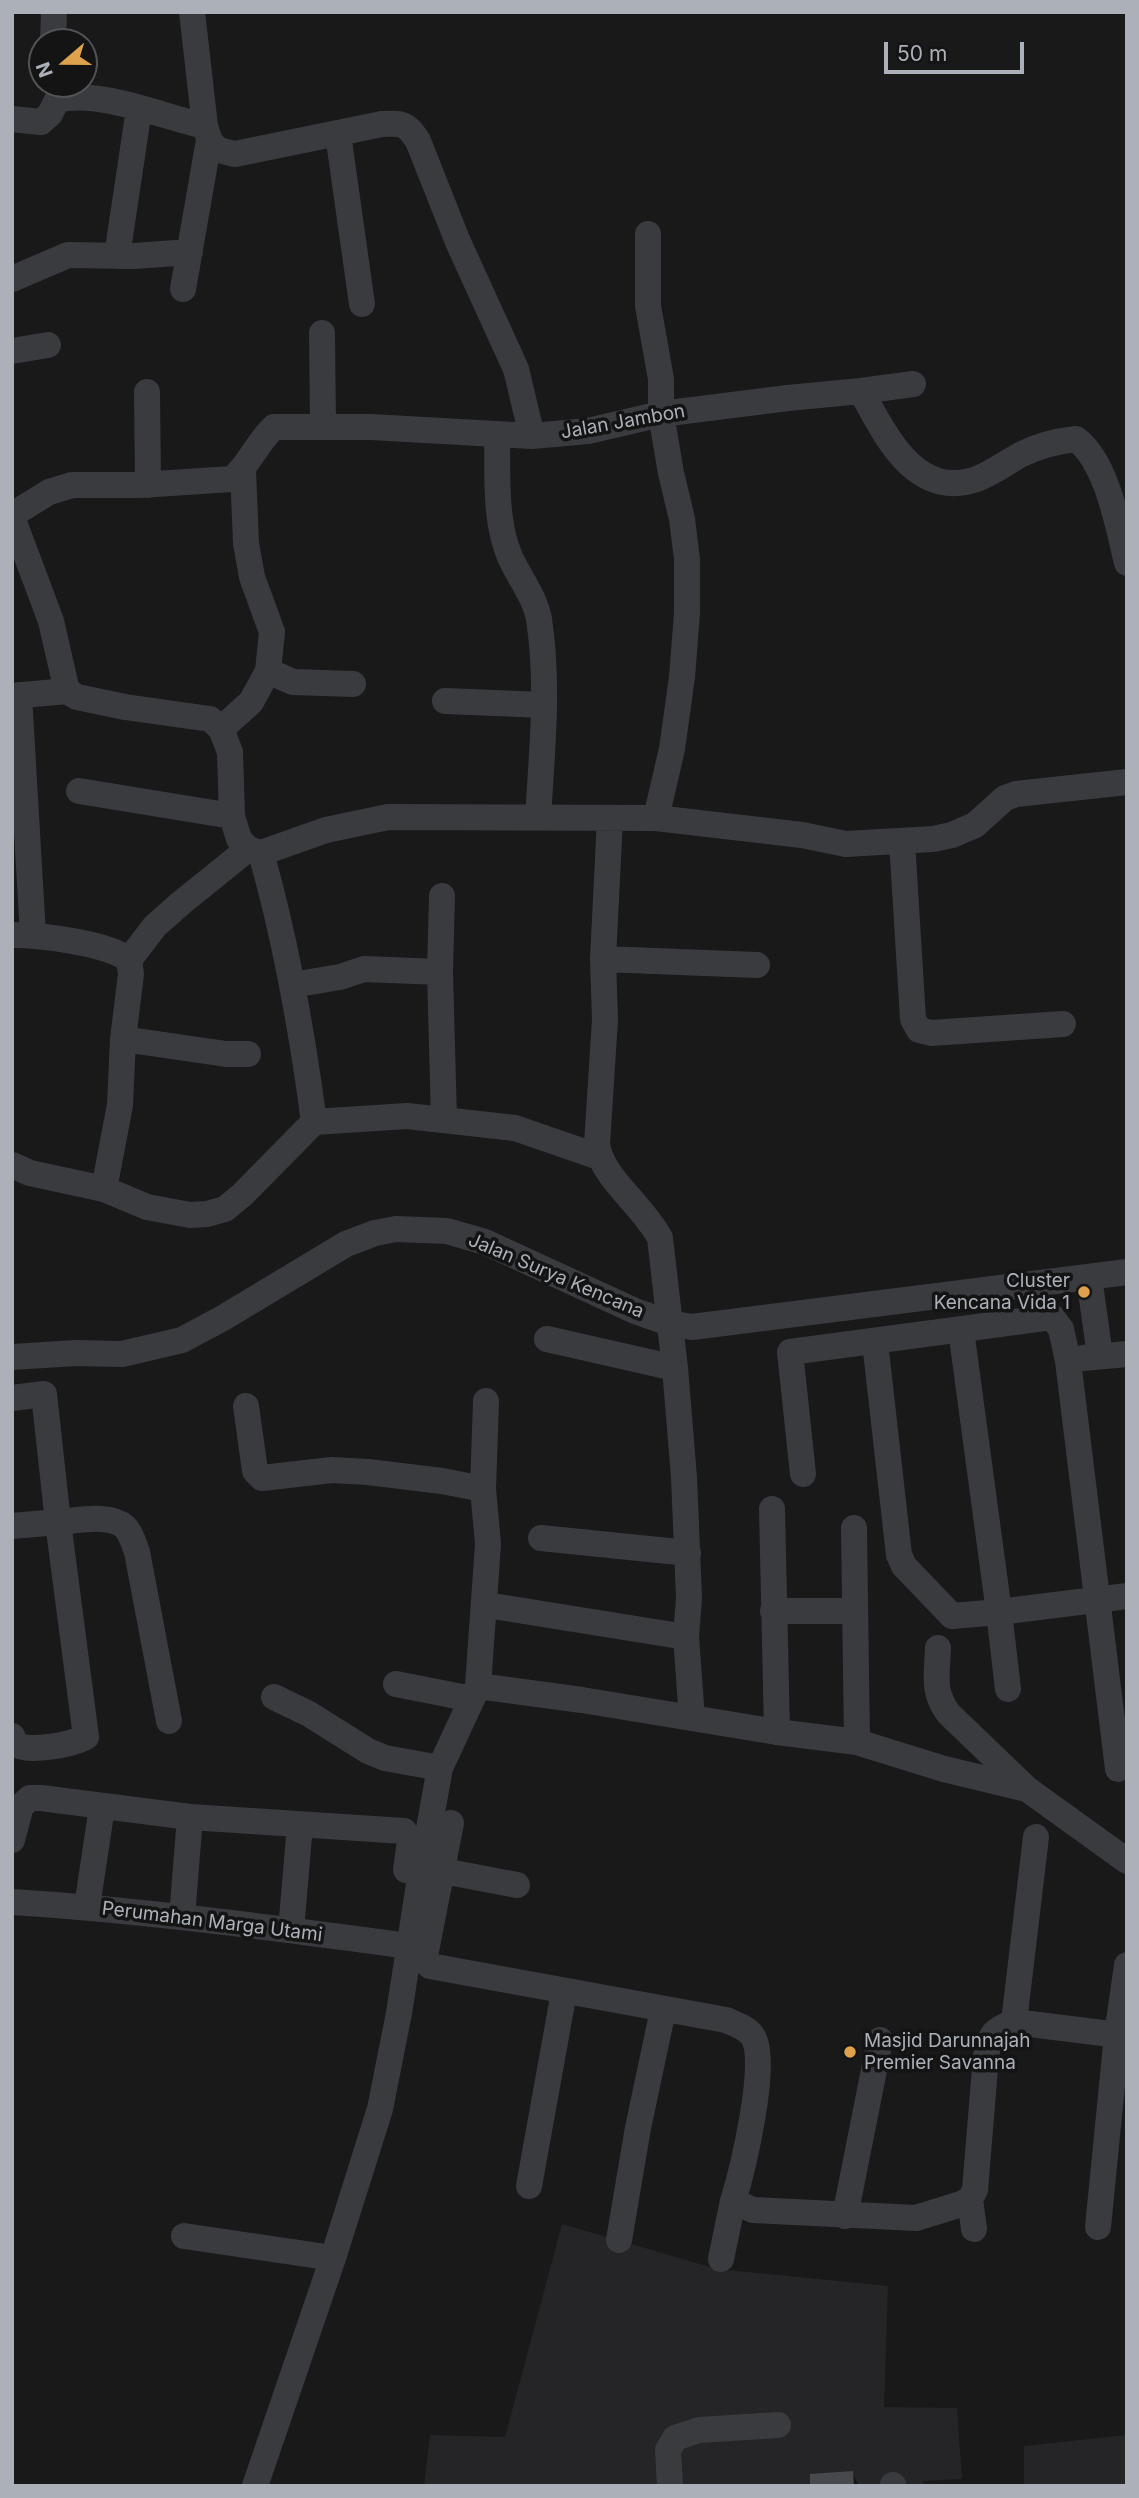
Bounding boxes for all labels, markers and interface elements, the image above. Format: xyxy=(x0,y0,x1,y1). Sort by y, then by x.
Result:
north arrow xyxy=(28,28,98,98)
scale bar xyxy=(887,28,1027,72)
text: 50 m xyxy=(897,41,947,66)
text: N xyxy=(31,59,58,80)
street label: Jalan Jambon xyxy=(559,400,687,444)
street label: Jalan Surya Kencana xyxy=(465,1229,647,1323)
place label: Cluster Kencana Vida 1 xyxy=(934,1270,1070,1314)
marker: Cluster Kencana Vida 1 xyxy=(1076,1284,1092,1300)
street label: Perumahan Marga Utami xyxy=(100,1897,324,1947)
place label: Masjid Darunnajah Premier Savanna xyxy=(864,2030,1030,2074)
marker: Masjid Darunnajah Premier Savanna xyxy=(842,2044,858,2060)

